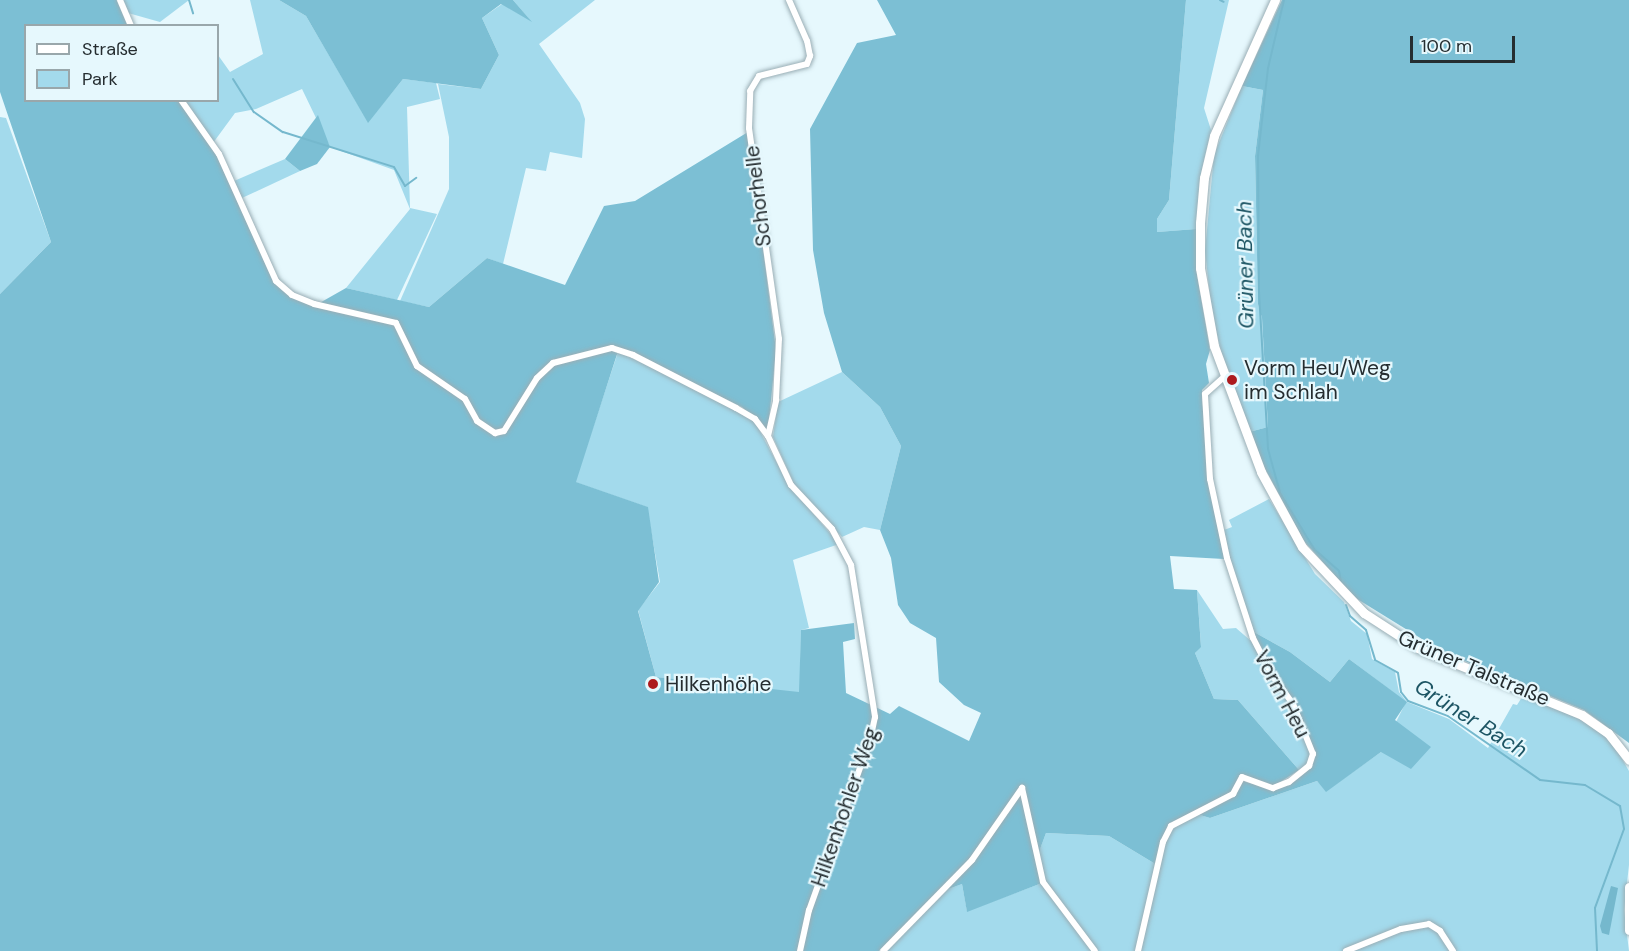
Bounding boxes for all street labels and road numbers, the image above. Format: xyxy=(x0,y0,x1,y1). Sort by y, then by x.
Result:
street label: Schorhelle xyxy=(739,144,777,248)
street label: Grüner Talstraße xyxy=(1394,625,1554,711)
street label: Vorm Heu xyxy=(1248,646,1316,742)
street label: Hilkenhohler Weg xyxy=(806,724,884,890)

